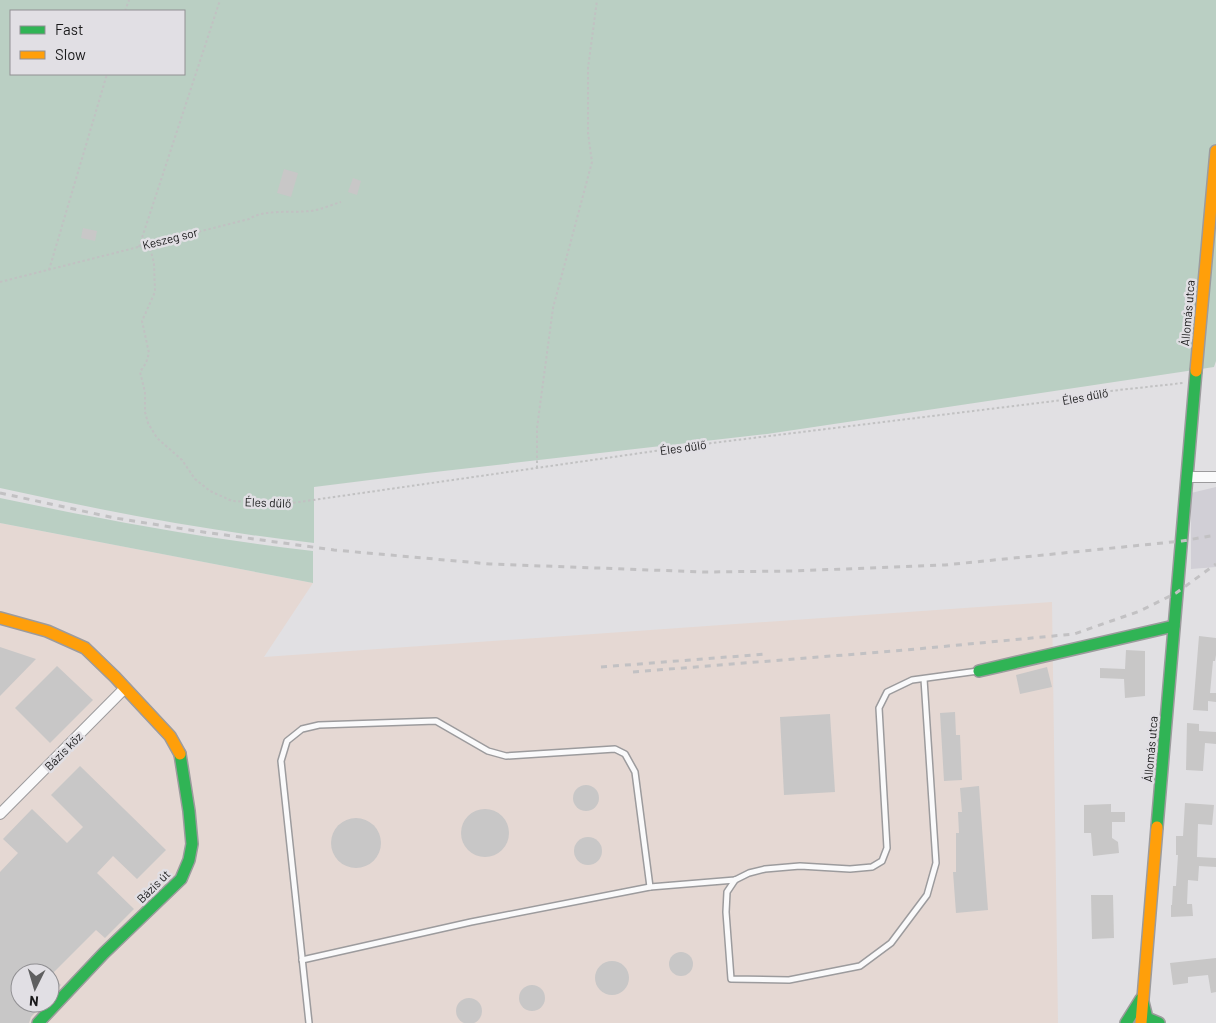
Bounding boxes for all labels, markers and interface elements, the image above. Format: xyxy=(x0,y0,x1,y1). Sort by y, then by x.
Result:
legend xyxy=(10,10,185,75)
text: Fast xyxy=(55,20,83,38)
text: Slow xyxy=(55,45,86,63)
street label: Keszeg sor xyxy=(141,224,200,252)
street label: Állomás utca xyxy=(1177,279,1197,347)
street label: Éles dűlő xyxy=(1061,385,1109,407)
street label: Éles dűlő xyxy=(659,437,707,457)
street label: Éles dűlő xyxy=(244,494,292,510)
street label: Állomás utca xyxy=(1140,715,1160,783)
street label: Bázis köz xyxy=(41,729,85,773)
street label: Bázis út xyxy=(134,867,172,905)
north arrow xyxy=(10,963,60,1013)
text: N xyxy=(28,993,39,1010)

